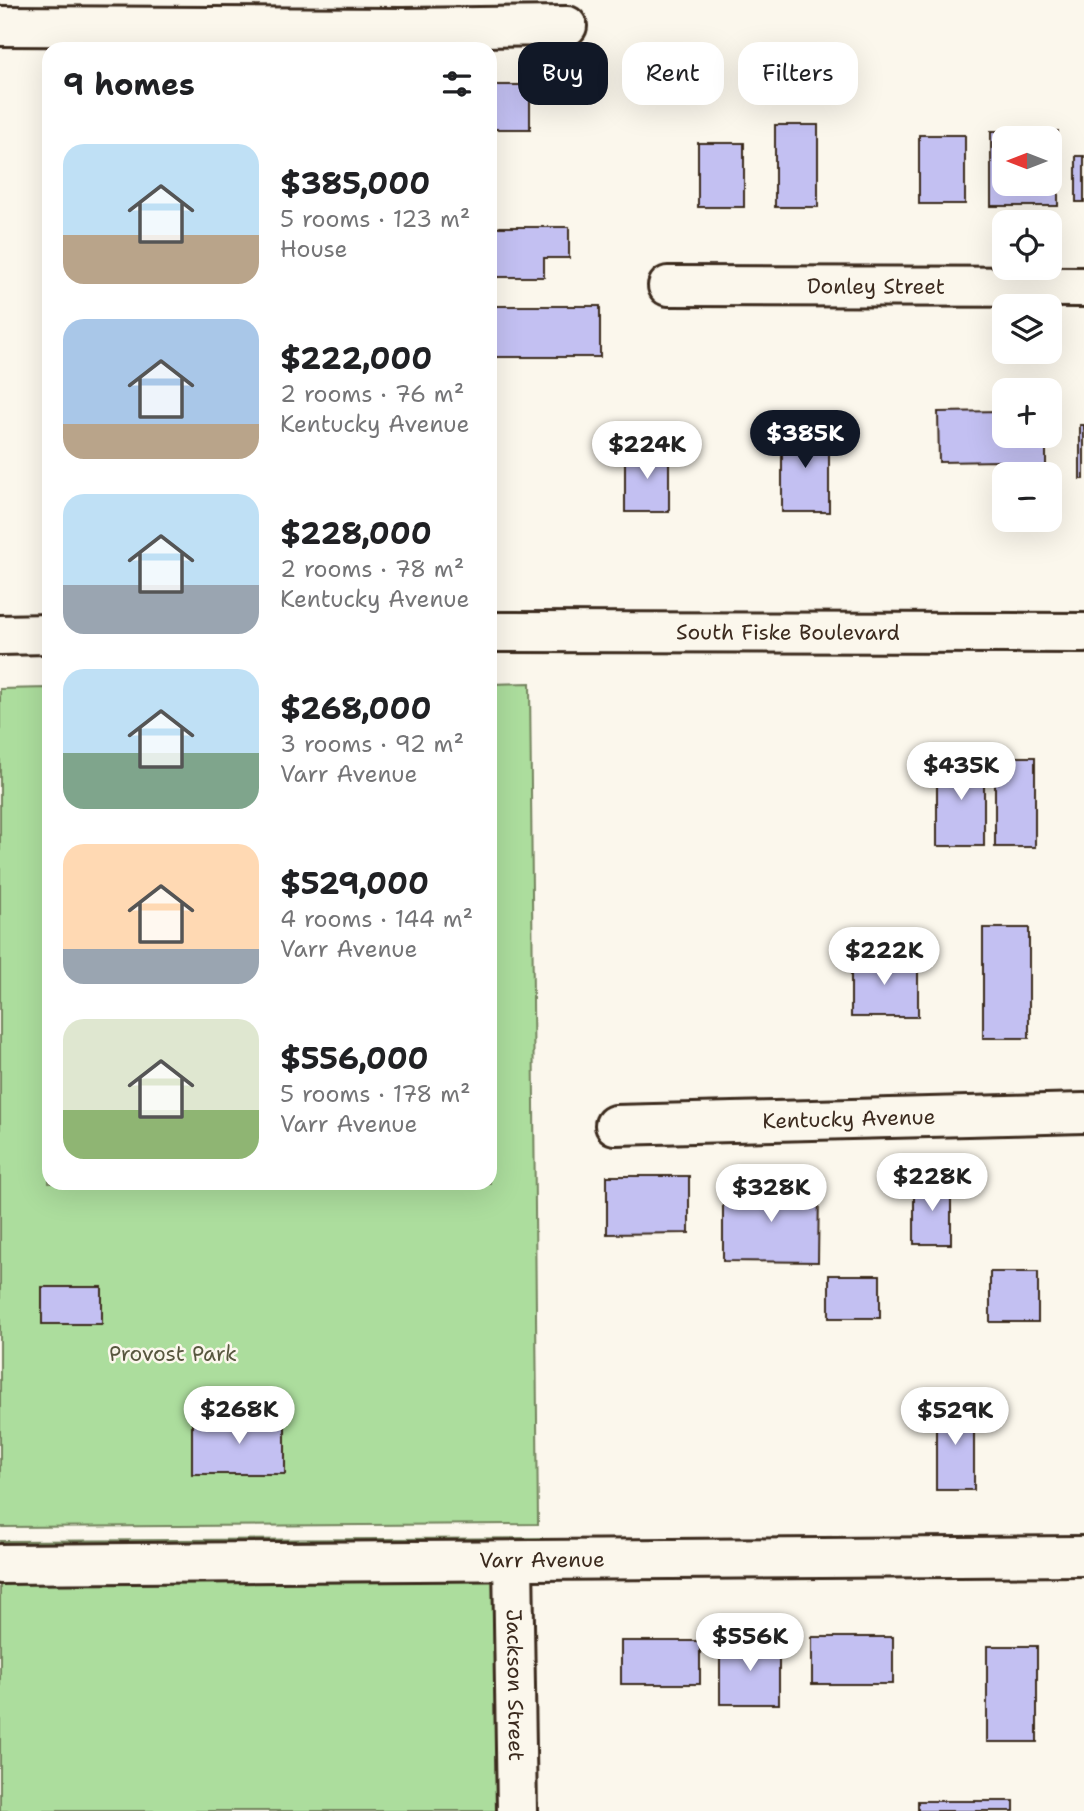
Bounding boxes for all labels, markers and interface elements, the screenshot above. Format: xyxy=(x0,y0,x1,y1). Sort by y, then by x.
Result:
chip: Buy xyxy=(518,42,608,105)
chip: Rent xyxy=(622,42,724,105)
chip: Filters xyxy=(738,42,858,105)
text: 9 homes xyxy=(63,64,195,105)
icon: filters xyxy=(438,65,476,103)
north arrow xyxy=(992,126,1062,196)
map controls xyxy=(992,126,1062,532)
text: $385,000 xyxy=(280,163,430,204)
icon: home xyxy=(119,172,203,256)
text: 5 rooms · 123 m² xyxy=(280,204,470,234)
button: locate xyxy=(992,210,1062,280)
text: House xyxy=(280,234,348,264)
street label: Donley Street xyxy=(807,272,945,301)
button: layers xyxy=(992,294,1062,364)
text: $222,000 xyxy=(280,338,432,379)
icon: home xyxy=(119,347,203,431)
button: + xyxy=(992,378,1062,448)
text: 2 rooms · 76 m² xyxy=(280,379,464,409)
text: Kentucky Avenue xyxy=(280,409,469,439)
pin: $385K xyxy=(756,410,854,470)
text: $385K xyxy=(766,418,844,448)
pin: $224K xyxy=(598,421,696,481)
text: $224K xyxy=(608,429,686,459)
button: − xyxy=(992,462,1062,532)
text: $228,000 xyxy=(280,513,432,554)
icon: home xyxy=(119,522,203,606)
text: 2 rooms · 78 m² xyxy=(280,554,464,584)
text: Kentucky Avenue xyxy=(280,584,469,614)
street label: South Fiske Boulevard xyxy=(676,618,900,647)
text: $268,000 xyxy=(280,688,431,729)
icon: home xyxy=(119,697,203,781)
text: 3 rooms · 92 m² xyxy=(280,729,464,759)
pin: $435K xyxy=(912,742,1010,802)
text: $435K xyxy=(923,750,999,780)
text: Varr Avenue xyxy=(280,759,418,789)
text: $529,000 xyxy=(280,863,429,904)
icon: home xyxy=(119,872,203,956)
text: 4 rooms · 144 m² xyxy=(280,904,473,934)
pin: $222K xyxy=(835,928,933,987)
text: Varr Avenue xyxy=(280,934,418,964)
text: $222K xyxy=(845,935,923,965)
text: $556,000 xyxy=(280,1038,429,1079)
icon: home xyxy=(119,1047,203,1131)
text: 5 rooms · 178 m² xyxy=(280,1079,471,1109)
street label: Kentucky Avenue xyxy=(762,1103,936,1135)
text: Varr Avenue xyxy=(280,1109,418,1139)
pin: $228K xyxy=(883,1154,981,1213)
text: $228K xyxy=(893,1161,971,1191)
pin: $328K xyxy=(722,1164,820,1224)
text: $328K xyxy=(732,1172,810,1202)
park label: Provost Park xyxy=(109,1340,237,1368)
pin: $268K xyxy=(190,1386,288,1446)
pin: $529K xyxy=(906,1388,1004,1447)
text: $268K xyxy=(200,1394,278,1424)
text: $529K xyxy=(917,1395,993,1425)
street label: Varr Avenue xyxy=(479,1546,605,1574)
street label: Jackson Street xyxy=(500,1609,530,1761)
pin: $556K xyxy=(701,1614,799,1673)
text: $556K xyxy=(712,1621,788,1651)

